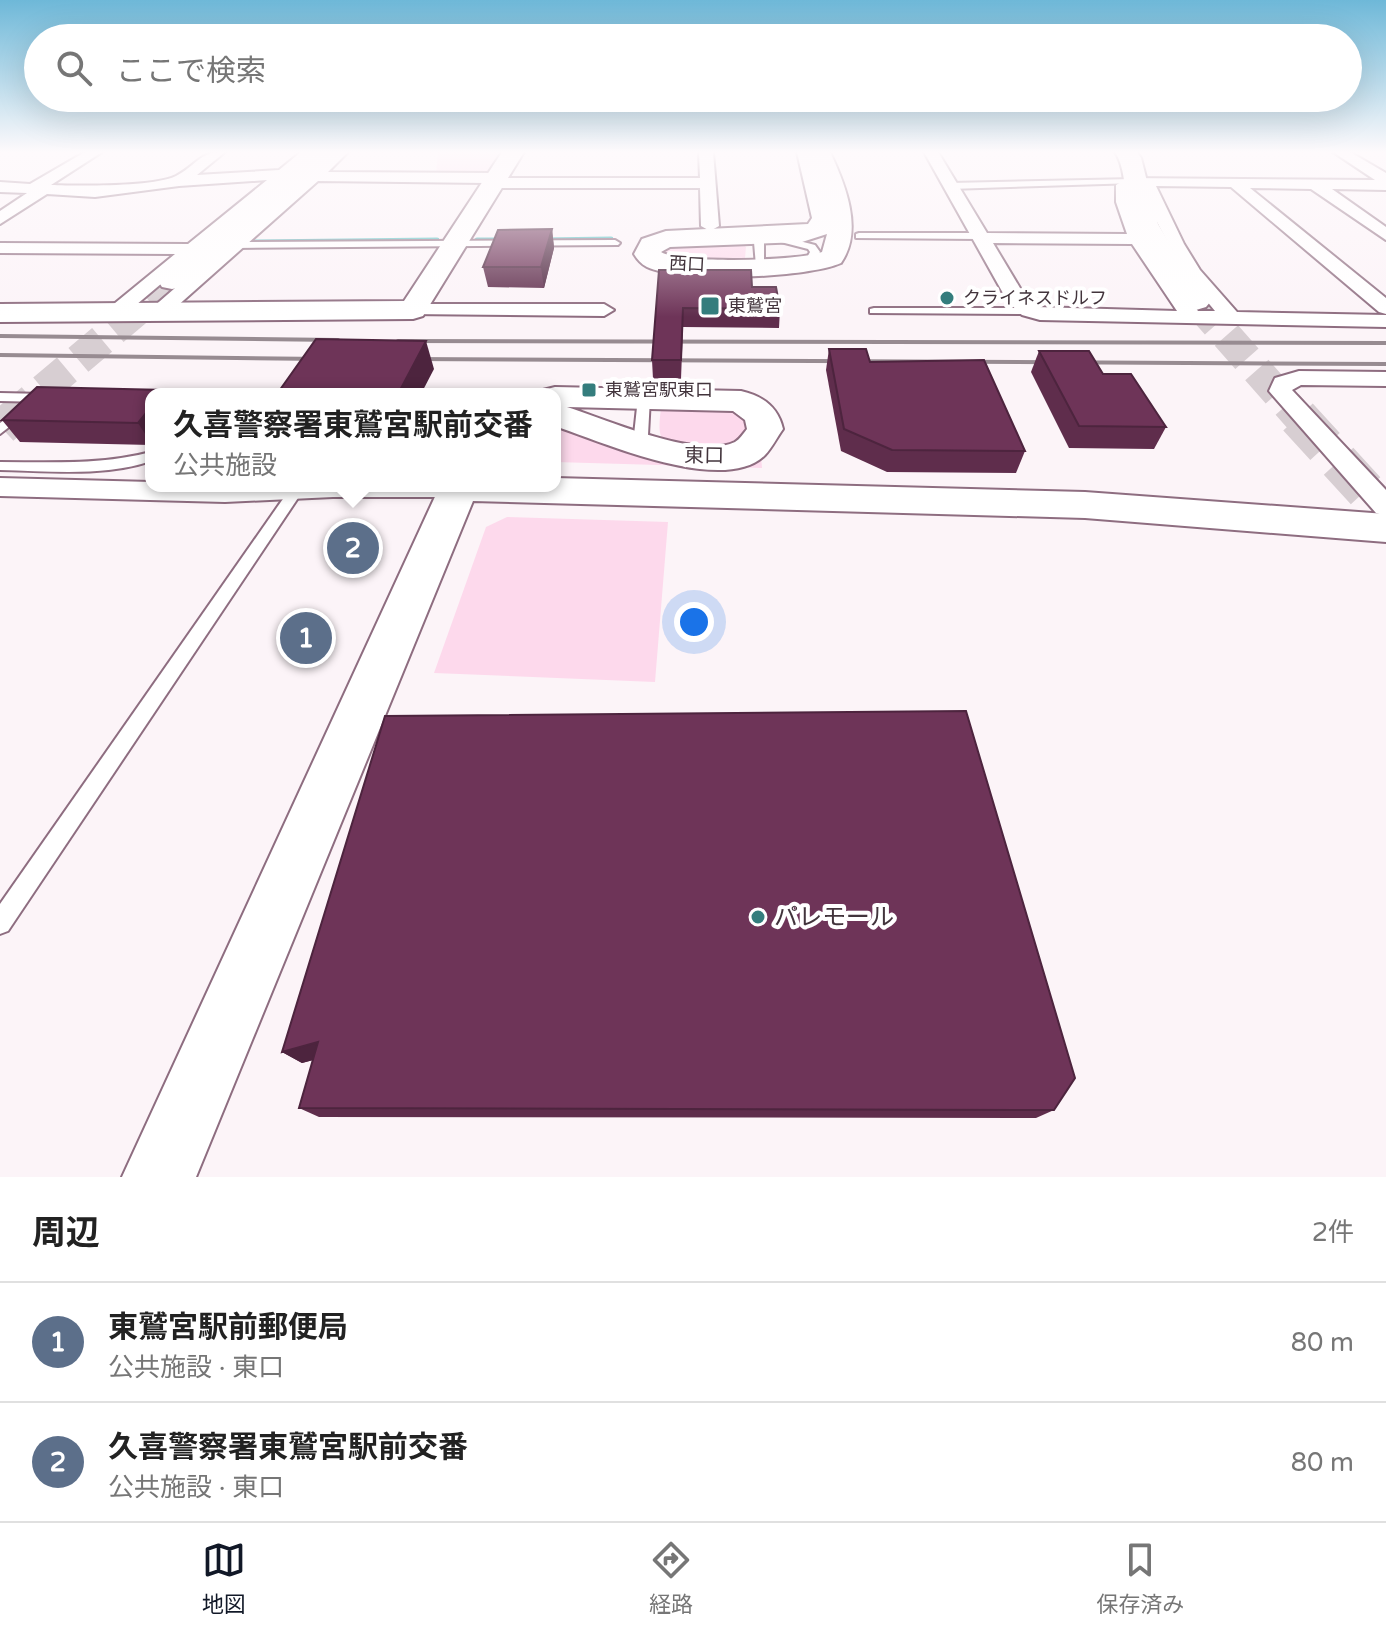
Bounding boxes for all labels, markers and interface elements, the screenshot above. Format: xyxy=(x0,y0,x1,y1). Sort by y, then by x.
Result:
search box xyxy=(24,24,1362,112)
icon: search xyxy=(52,46,96,90)
text: ここで検索 xyxy=(116,53,266,90)
street label: 西口 xyxy=(668,252,706,276)
place label: クライネスドルフ xyxy=(963,287,1107,309)
marker: クライネスドルフ xyxy=(938,289,956,307)
marker: 東鷲宮 xyxy=(699,295,721,317)
place label: 東鷲宮 xyxy=(728,295,782,317)
place label: 東鷲宮駅東口 xyxy=(605,379,713,401)
marker: 東鷲宮駅東口 xyxy=(580,381,598,399)
popup xyxy=(145,388,561,492)
text: 久喜警察署東鷲宮駅前交番 xyxy=(173,407,533,444)
street label: 東口 xyxy=(684,444,724,468)
text: 公共施設 xyxy=(173,450,277,481)
pin: 2 xyxy=(327,518,379,578)
your location xyxy=(674,602,714,642)
pin: 1 xyxy=(280,608,332,668)
place label: パレモール xyxy=(774,903,894,932)
marker: パレモール xyxy=(749,908,767,926)
text: 周辺 xyxy=(32,1213,100,1254)
text: 2件 xyxy=(1312,1217,1354,1248)
text: 東鷲宮駅前郵便局 xyxy=(108,1309,348,1346)
text: 1 xyxy=(50,1327,66,1358)
text: 80 m xyxy=(1291,1327,1354,1358)
text: 公共施設 · 東口 xyxy=(108,1352,284,1383)
text: 久喜警察署東鷲宮駅前交番 xyxy=(108,1429,468,1466)
text: 2 xyxy=(50,1447,66,1478)
text: 80 m xyxy=(1291,1447,1354,1478)
text: 公共施設 · 東口 xyxy=(108,1472,284,1503)
tab: 地図 xyxy=(202,1538,246,1618)
tab: 経路 xyxy=(649,1538,693,1618)
tab: 保存済み xyxy=(1096,1538,1184,1618)

